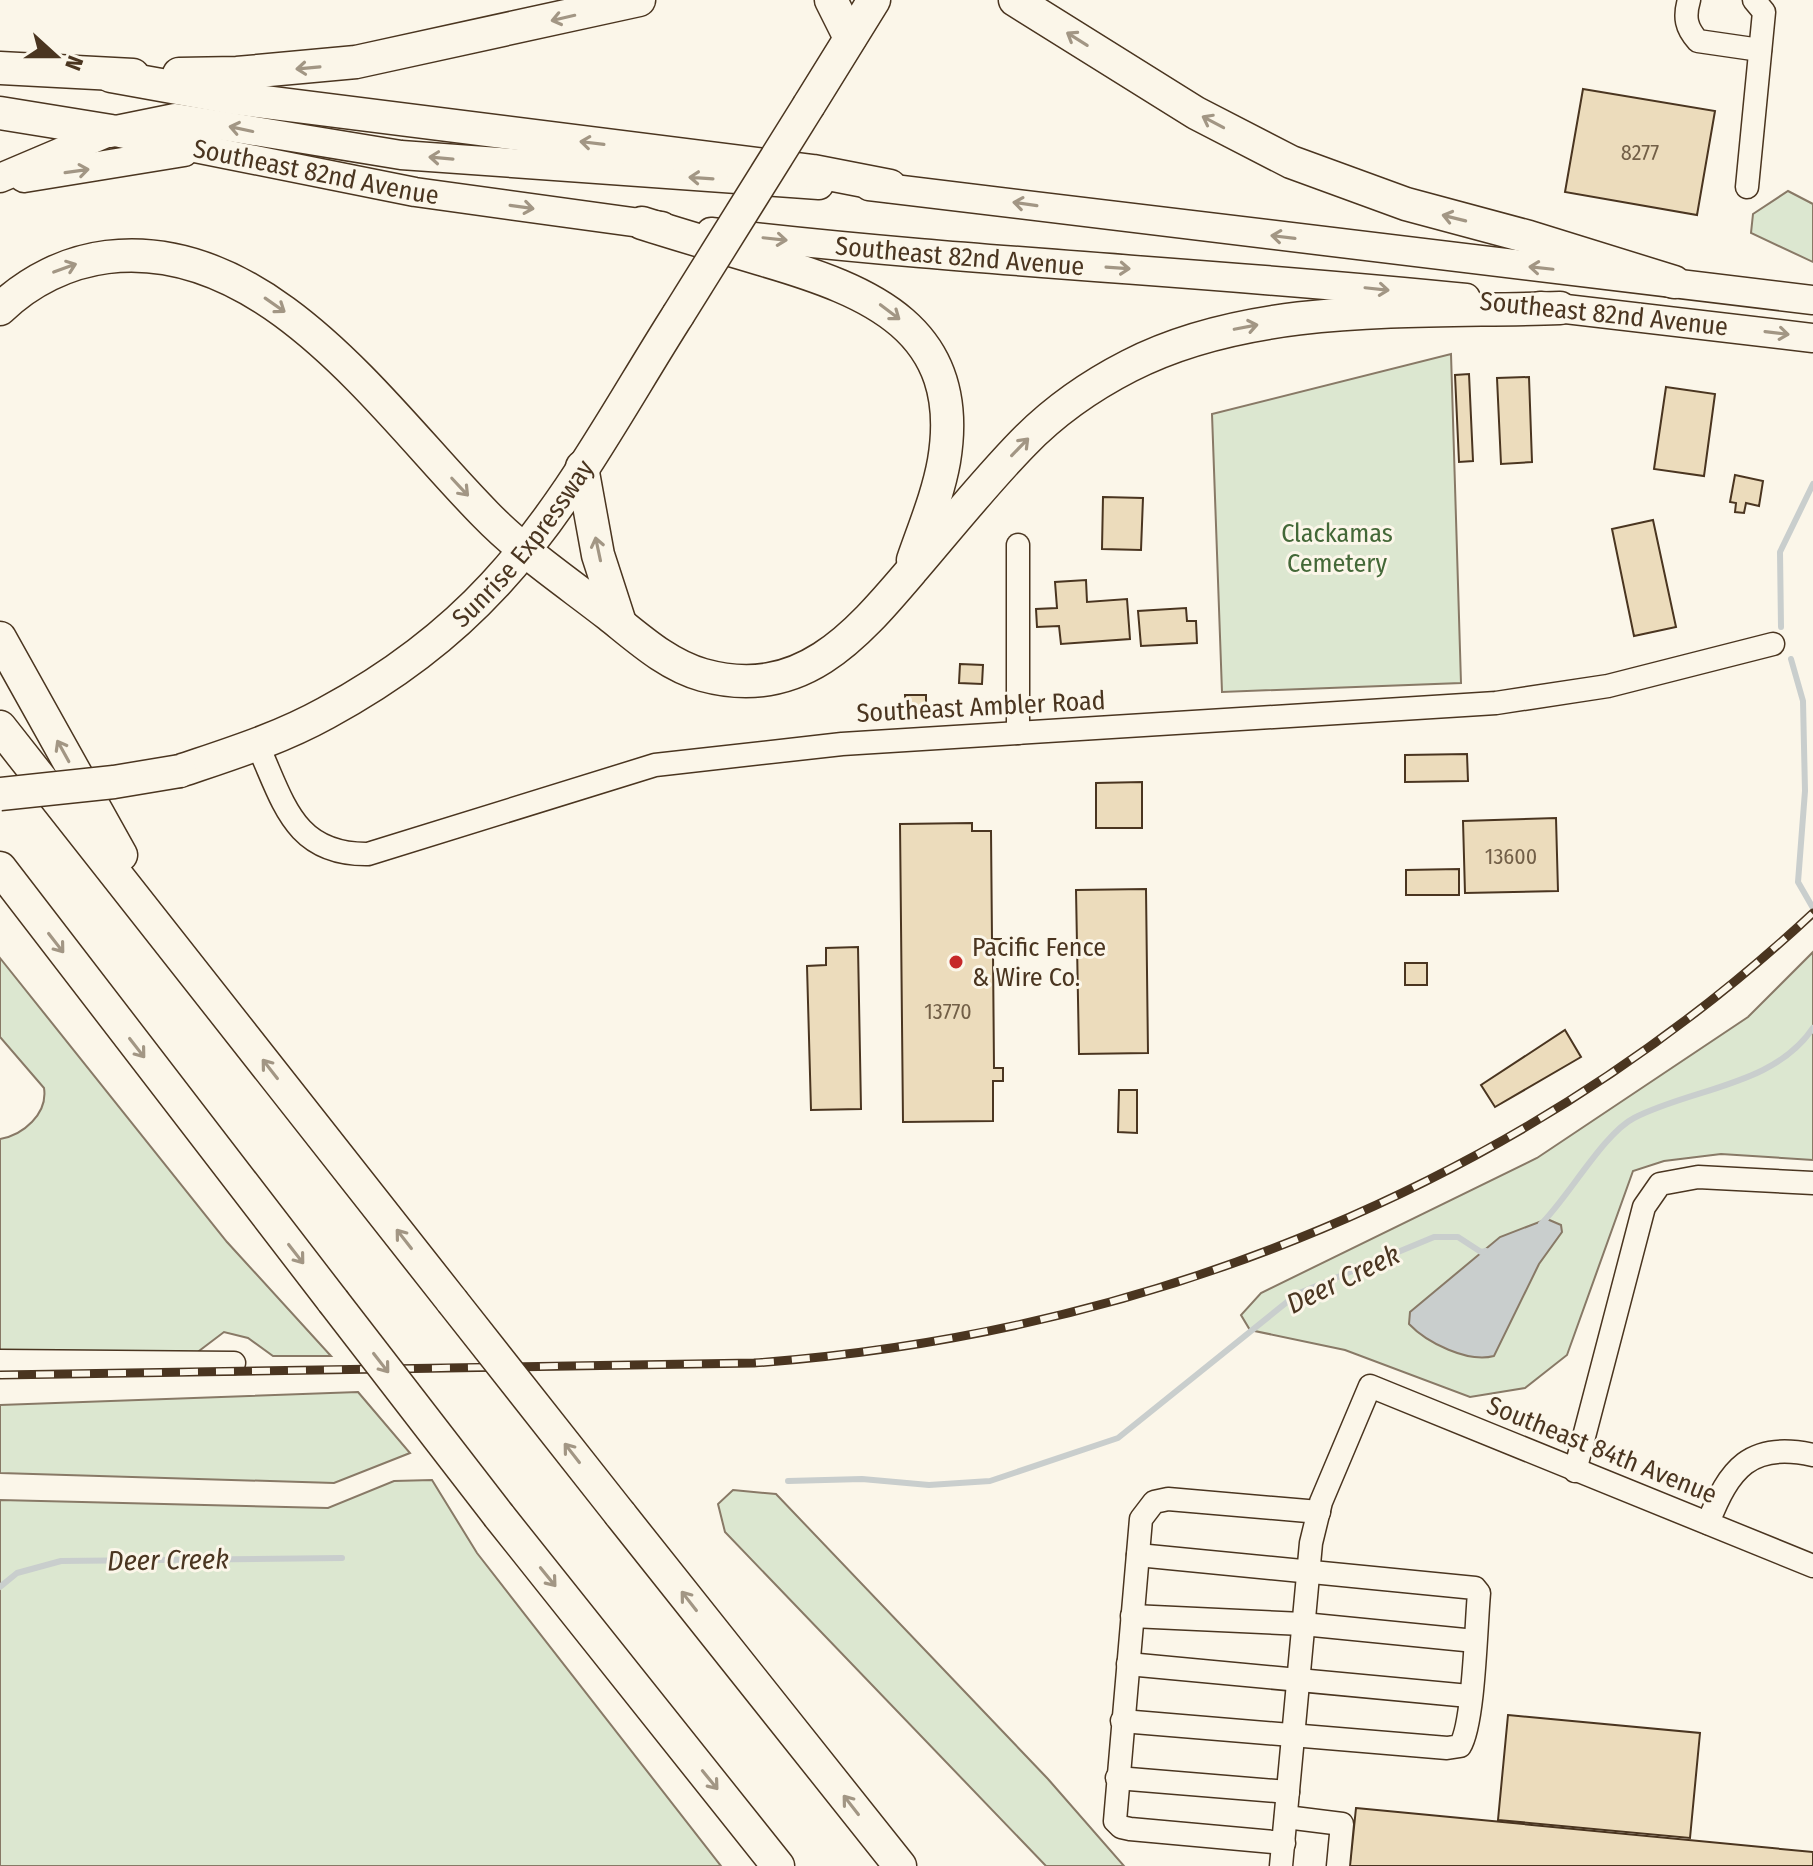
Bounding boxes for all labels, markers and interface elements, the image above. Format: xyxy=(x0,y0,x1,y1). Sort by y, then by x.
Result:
one-way arrow xyxy=(551,11,576,26)
north arrow xyxy=(16,16,96,96)
one-way arrow xyxy=(1066,30,1089,46)
text: N xyxy=(59,52,89,74)
one-way arrow xyxy=(295,60,322,75)
one-way arrow xyxy=(1202,114,1225,130)
one-way arrow xyxy=(228,121,254,136)
street label: Southeast 82nd Avenue xyxy=(191,133,441,211)
one-way arrow xyxy=(579,135,606,150)
house number: 8277 xyxy=(1621,139,1659,166)
one-way arrow xyxy=(428,151,455,166)
one-way arrow xyxy=(64,163,89,178)
one-way arrow xyxy=(688,170,715,185)
one-way arrow xyxy=(1013,196,1038,211)
one-way arrow xyxy=(509,200,534,215)
one-way arrow xyxy=(1441,210,1467,225)
one-way arrow xyxy=(1271,229,1296,244)
street label: Southeast 82nd Avenue xyxy=(834,230,1085,282)
one-way arrow xyxy=(761,232,788,247)
one-way arrow xyxy=(52,260,77,274)
one-way arrow xyxy=(1528,260,1555,275)
one-way arrow xyxy=(1104,261,1131,276)
one-way arrow xyxy=(1363,281,1390,296)
street label: Southeast 82nd Avenue xyxy=(1478,286,1730,342)
one-way arrow xyxy=(263,297,285,313)
one-way arrow xyxy=(879,304,900,321)
one-way arrow xyxy=(1233,319,1258,334)
one-way arrow xyxy=(1763,326,1789,341)
one-way arrow xyxy=(1010,438,1029,457)
street label: Sunrise Expressway xyxy=(446,454,600,634)
one-way arrow xyxy=(450,477,469,497)
park label: Clackamas Cemetery xyxy=(1281,518,1393,579)
one-way arrow xyxy=(589,537,604,562)
street label: Southeast Ambler Road xyxy=(856,685,1106,729)
one-way arrow xyxy=(55,740,71,763)
house number: 13600 xyxy=(1485,843,1537,870)
one-way arrow xyxy=(47,932,65,953)
place label: Pacific Fence & Wire Co. xyxy=(972,932,1106,993)
marker: Pacific Fence & Wire Co. xyxy=(947,953,965,971)
house number: 13770 xyxy=(924,998,972,1025)
one-way arrow xyxy=(128,1037,145,1058)
one-way arrow xyxy=(261,1059,279,1080)
one-way arrow xyxy=(396,1229,413,1250)
water label: Deer Creek xyxy=(1281,1237,1405,1321)
one-way arrow xyxy=(287,1242,304,1264)
one-way arrow xyxy=(372,1352,389,1373)
street label: Southeast 84th Avenue xyxy=(1482,1390,1722,1510)
one-way arrow xyxy=(564,1443,581,1464)
water label: Deer Creek xyxy=(107,1542,229,1578)
one-way arrow xyxy=(539,1566,556,1587)
one-way arrow xyxy=(681,1591,698,1612)
one-way arrow xyxy=(701,1769,719,1790)
one-way arrow xyxy=(842,1795,860,1816)

